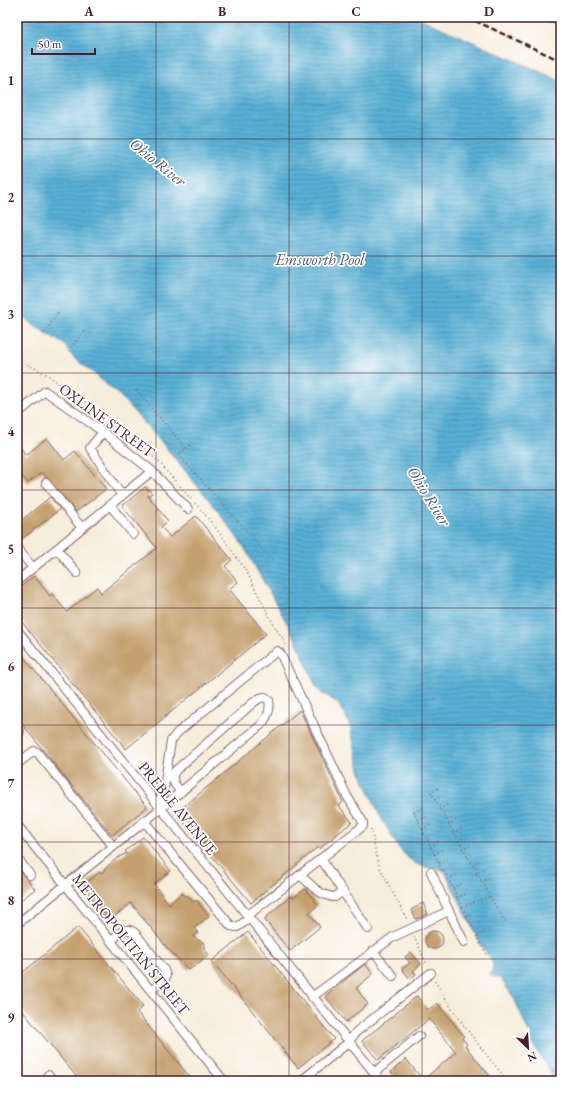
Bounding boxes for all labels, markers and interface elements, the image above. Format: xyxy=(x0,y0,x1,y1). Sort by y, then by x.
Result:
text: A xyxy=(83,3,94,20)
text: B xyxy=(218,3,226,20)
text: C xyxy=(351,3,361,20)
text: D xyxy=(484,3,494,20)
scale bar xyxy=(32,30,95,56)
text: 50 m xyxy=(38,36,62,52)
text: 1 xyxy=(8,72,15,89)
water label: Ohio River xyxy=(126,133,191,192)
text: 2 xyxy=(8,189,15,206)
water label: Emsworth Pool xyxy=(274,249,365,270)
text: 3 xyxy=(8,306,15,323)
street label: OXLINE STREET xyxy=(56,379,159,462)
text: 4 xyxy=(8,423,15,440)
water label: Ohio River xyxy=(403,462,456,530)
text: 5 xyxy=(8,541,14,558)
text: 6 xyxy=(8,658,15,675)
street label: PREBLE AVENUE xyxy=(135,757,222,859)
text: 7 xyxy=(8,775,15,792)
street label: METROPOLITAN STREET xyxy=(68,869,195,1019)
text: 8 xyxy=(8,892,15,909)
text: 9 xyxy=(8,1009,15,1026)
north arrow xyxy=(508,1028,548,1068)
text: N xyxy=(525,1049,539,1065)

